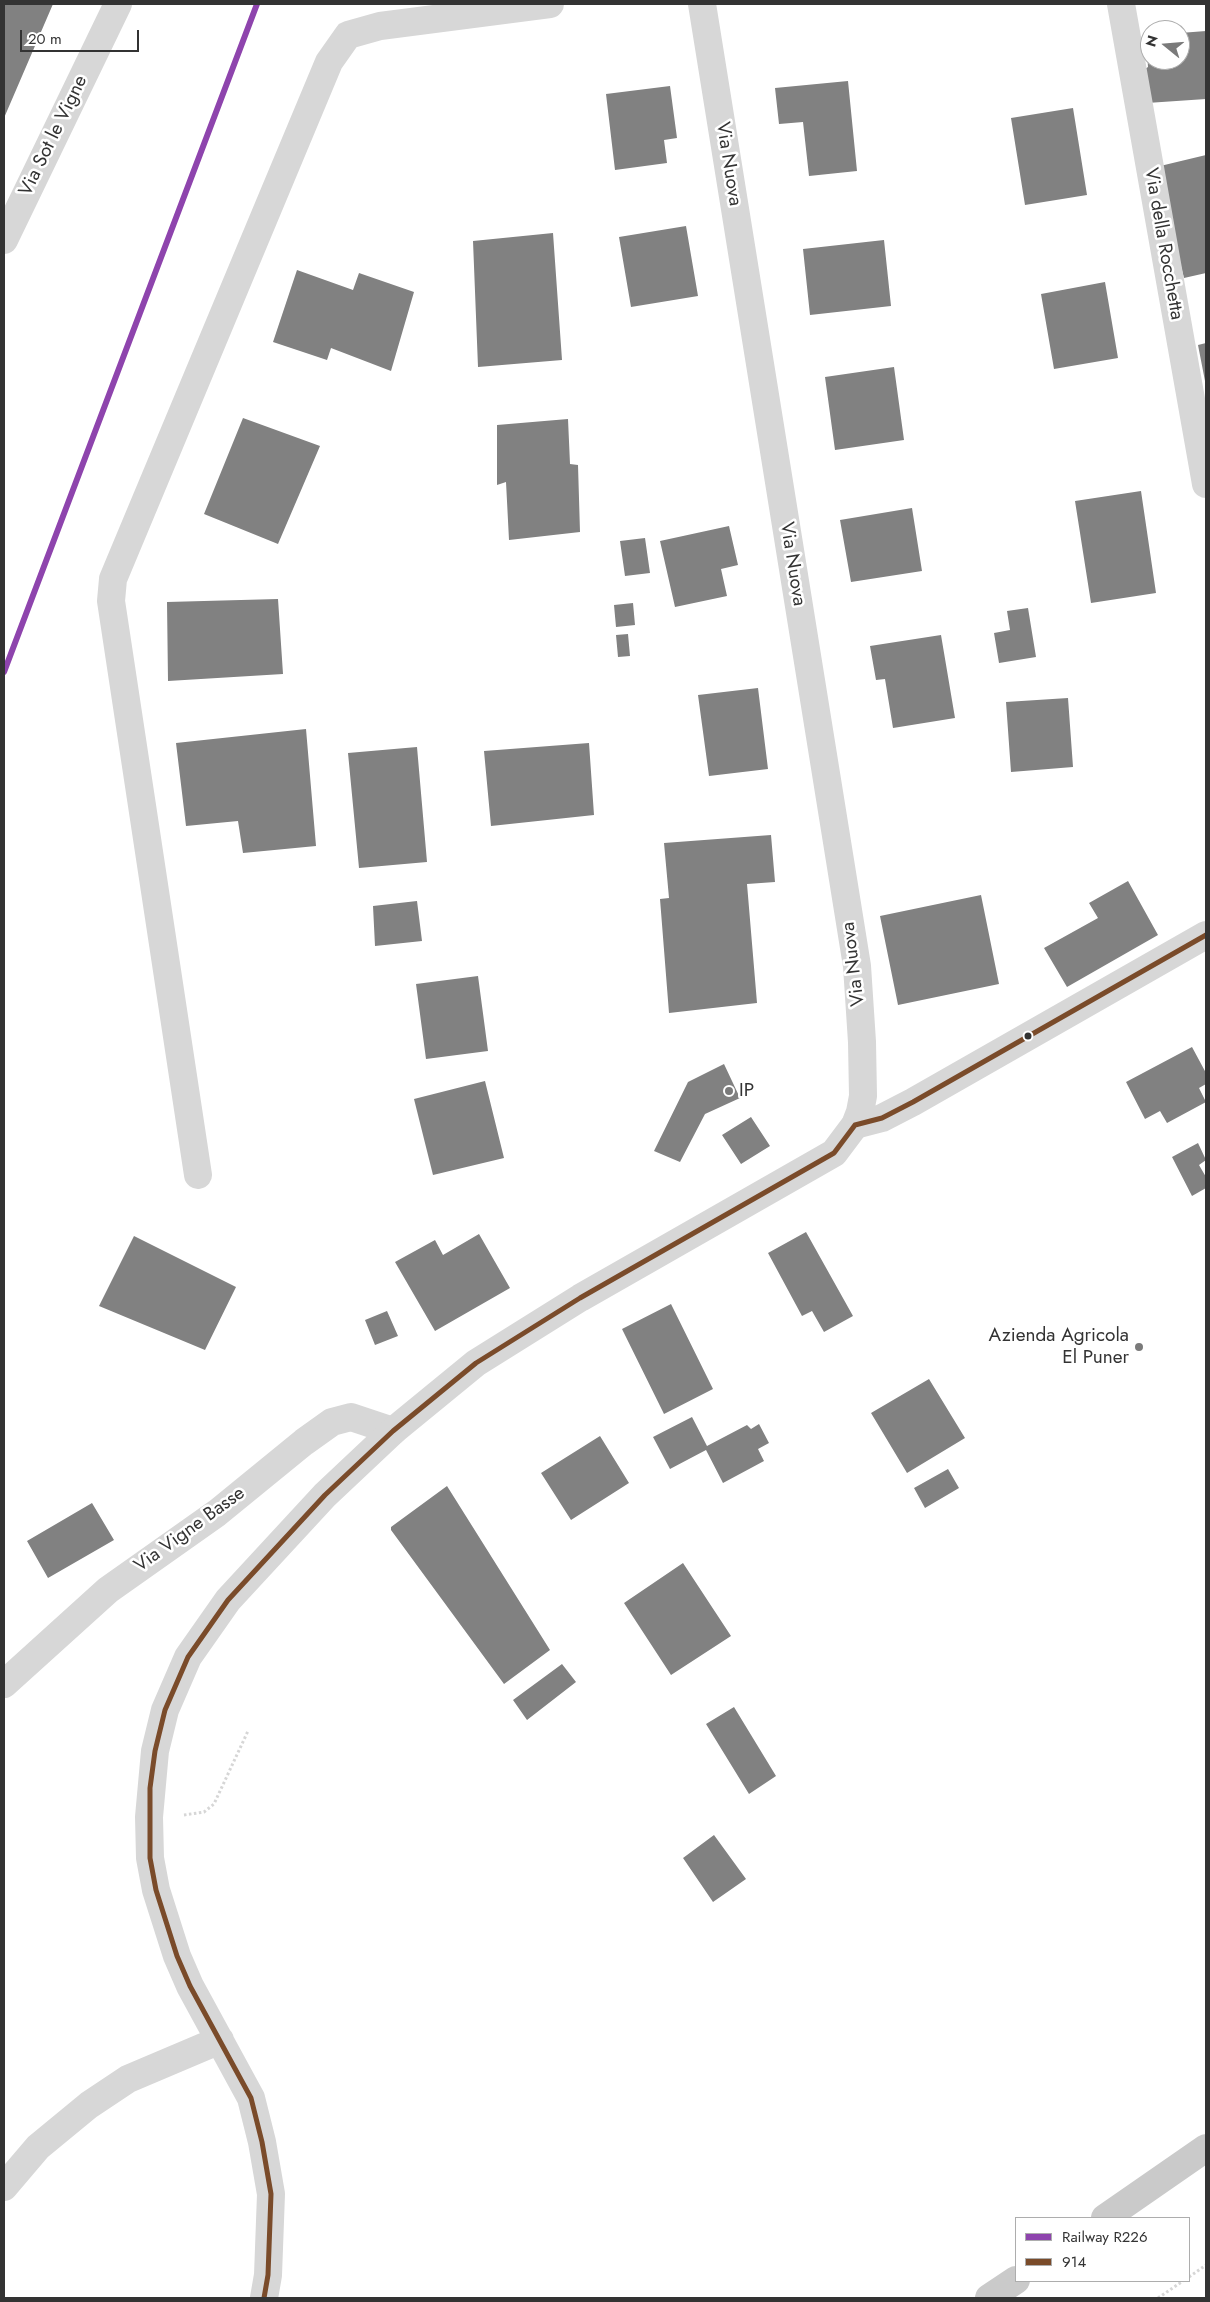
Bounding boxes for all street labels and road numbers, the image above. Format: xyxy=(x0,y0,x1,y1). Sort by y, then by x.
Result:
street label: Via Sot le Vigne xyxy=(15,72,93,200)
street label: Via Nuova xyxy=(710,120,746,208)
street label: Via della Rocchetta xyxy=(1138,166,1188,322)
street label: Via Nuova xyxy=(774,520,810,608)
street label: Via Nuova xyxy=(838,921,870,1007)
street label: Via Vigne Basse xyxy=(130,1482,250,1578)

